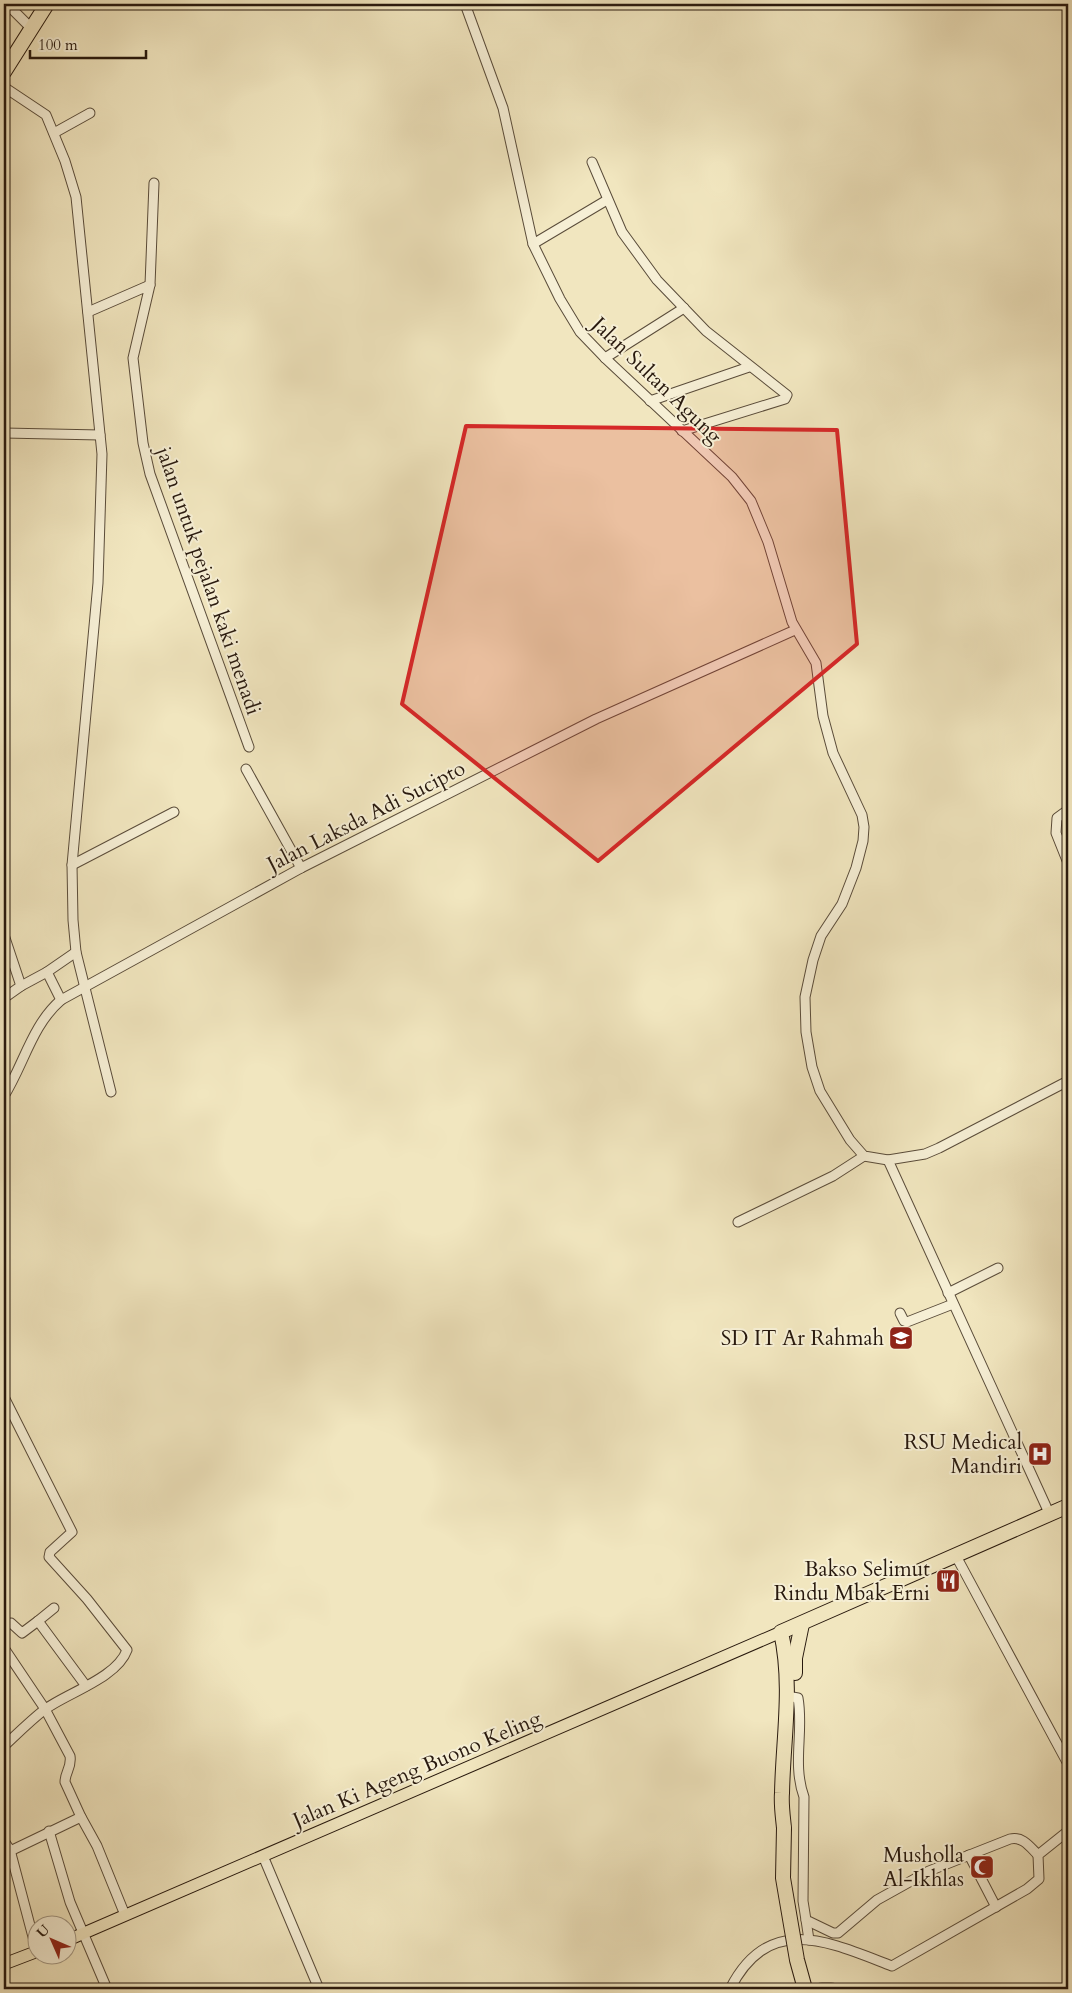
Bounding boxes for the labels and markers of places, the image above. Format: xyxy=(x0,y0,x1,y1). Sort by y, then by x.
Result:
place label: SD IT Ar Rahmah xyxy=(721,1324,884,1353)
school or university icon: SD IT Ar Rahmah xyxy=(888,1325,914,1351)
place label: RSU Medical Mandiri xyxy=(904,1428,1022,1481)
hospital icon: RSU Medical Mandiri xyxy=(1027,1441,1053,1467)
place label: Bakso Selimut Rindu Mbak Erni xyxy=(774,1555,930,1608)
restaurant icon: Bakso Selimut Rindu Mbak Erni xyxy=(935,1568,961,1594)
place label: Musholla Al-Ikhlas xyxy=(883,1841,964,1894)
mosque icon: Musholla Al-Ikhlas xyxy=(969,1854,995,1880)

